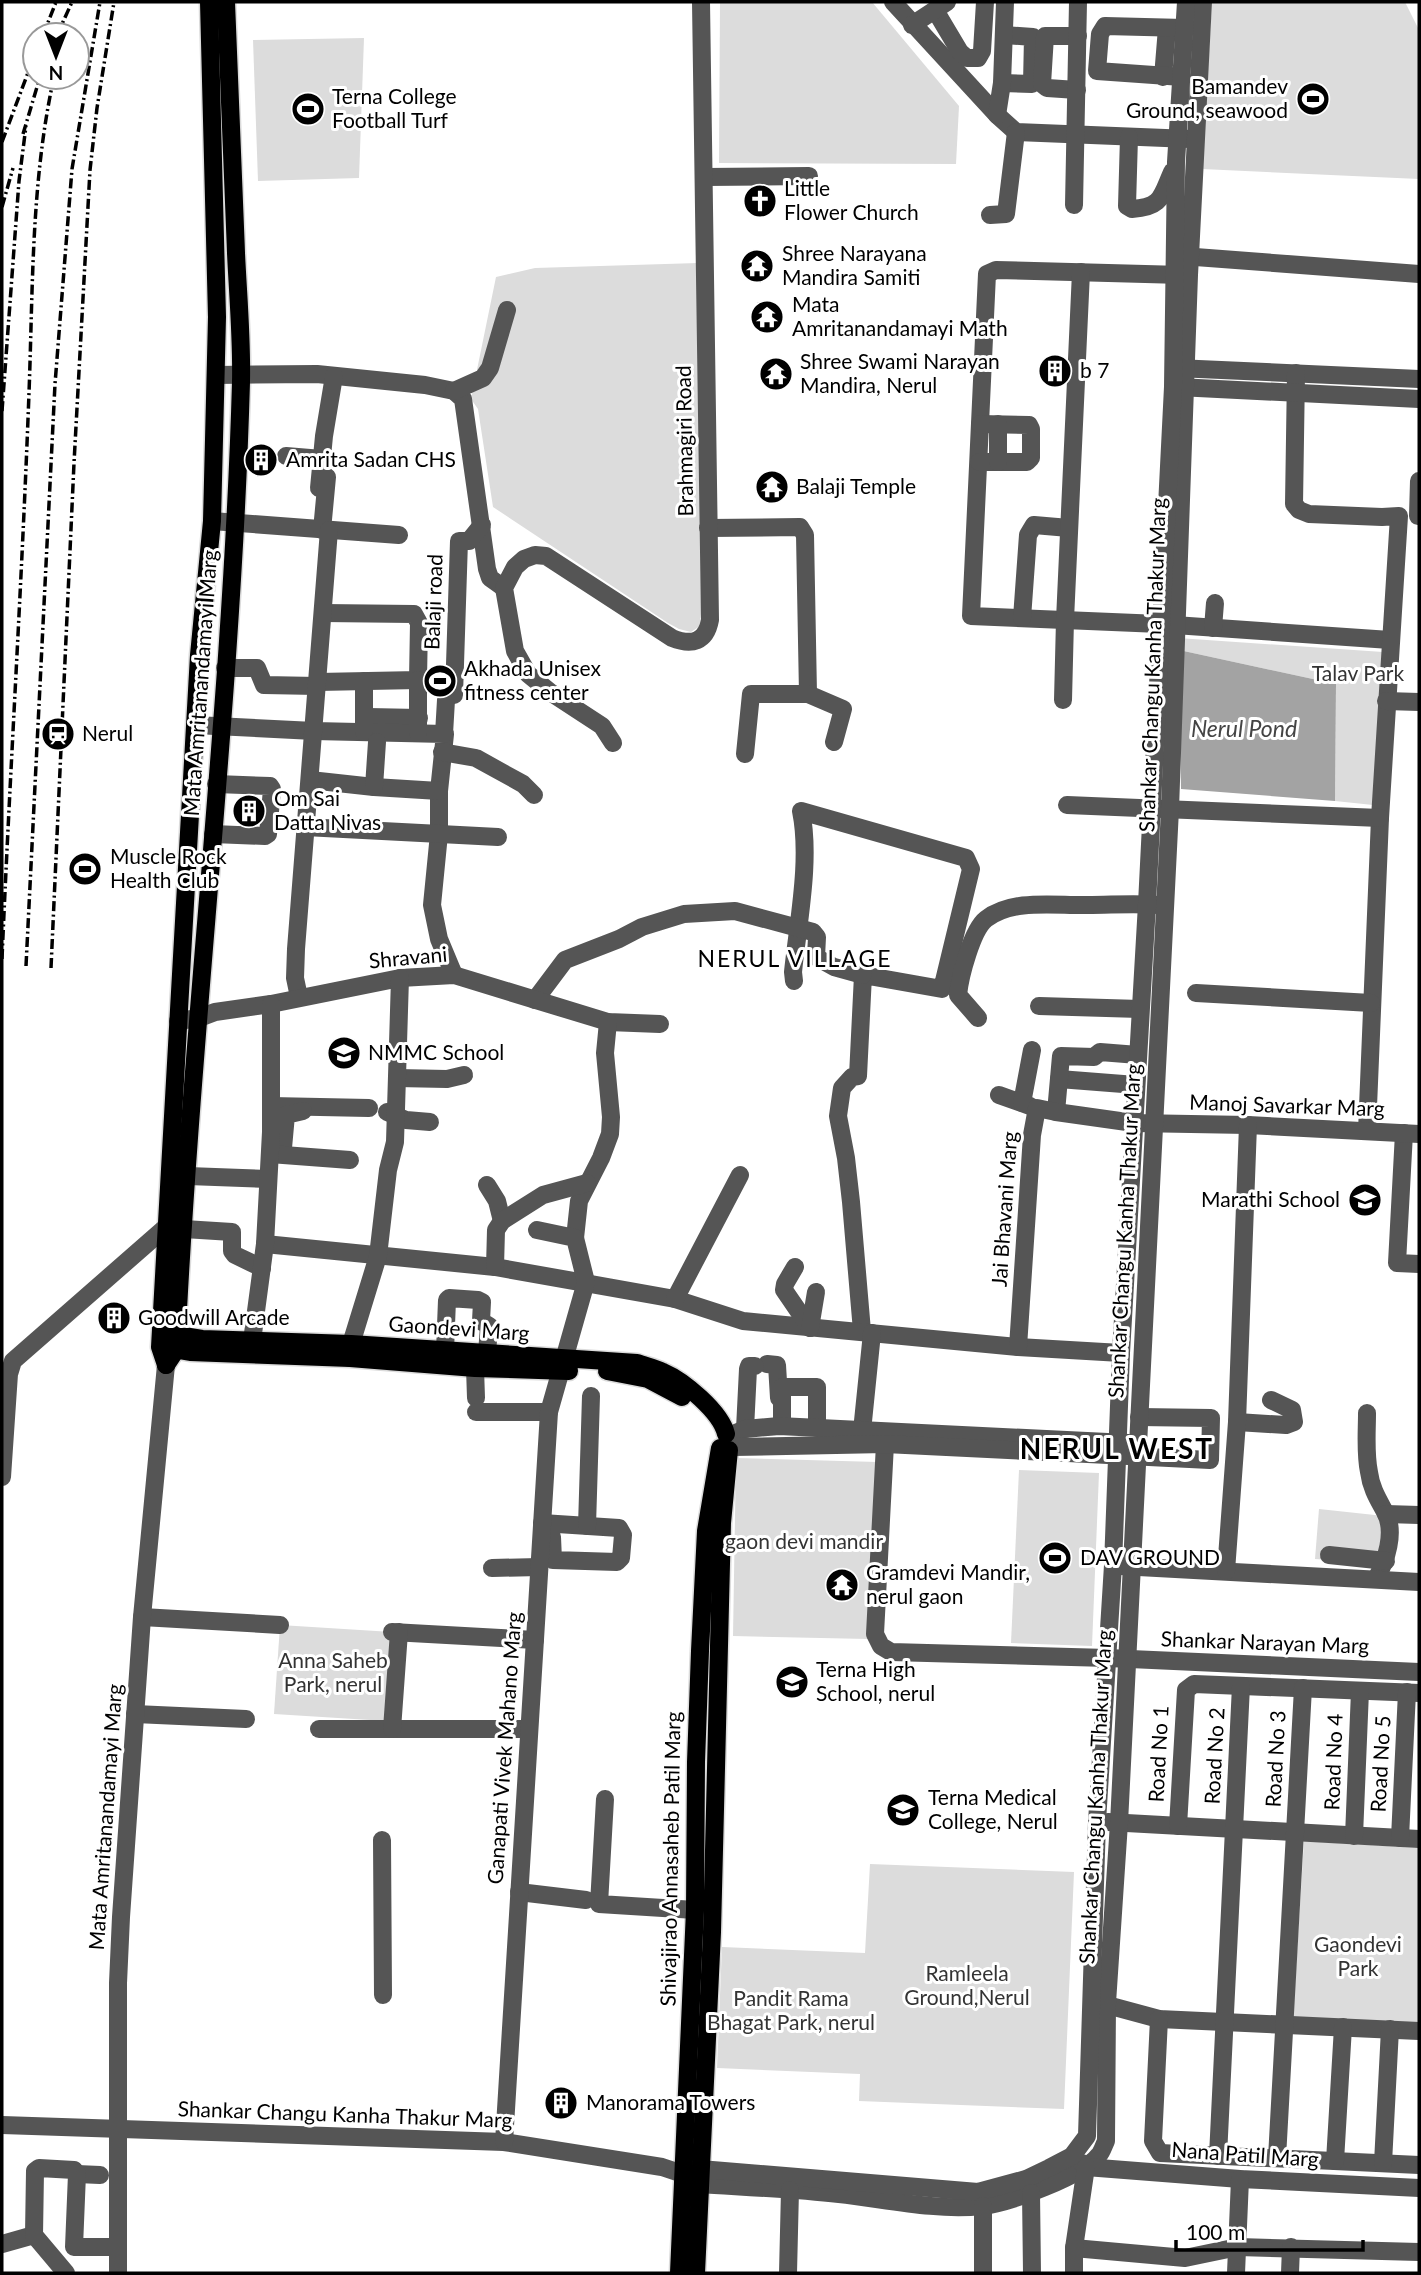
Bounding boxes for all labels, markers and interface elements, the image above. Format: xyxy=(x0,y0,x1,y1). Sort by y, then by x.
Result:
north arrow xyxy=(21,21,91,91)
text: N xyxy=(49,62,63,85)
place label: Bamandev Ground, seawood xyxy=(1126,73,1288,122)
sports icon: Bamandev Ground, seawood xyxy=(1294,80,1332,118)
place label: Terna College Football Turf xyxy=(332,83,457,132)
sports icon: Terna College Football Turf xyxy=(289,90,327,128)
place label: Little Flower Church xyxy=(784,175,919,224)
church icon: Little Flower Church xyxy=(741,182,779,220)
place label: Shree Narayana Mandira Samiti xyxy=(782,240,927,289)
temple icon: Shree Narayana Mandira Samiti xyxy=(738,247,776,285)
place label: Mata Amritanandamayi Math xyxy=(792,291,1008,340)
temple icon: Mata Amritanandamayi Math xyxy=(748,298,786,336)
place label: Shree Swami Narayan Mandira, Nerul xyxy=(800,348,1000,397)
building icon: b 7 xyxy=(1036,352,1074,390)
temple icon: Shree Swami Narayan Mandira, Nerul xyxy=(757,355,795,393)
place label: b 7 xyxy=(1080,357,1109,382)
street label: Brahmagiri Road xyxy=(670,365,697,517)
building icon: Amrita Sadan CHS xyxy=(242,441,280,479)
place label: Amrita Sadan CHS xyxy=(286,446,456,471)
temple icon: Balaji Temple xyxy=(753,468,791,506)
place label: Balaji Temple xyxy=(796,473,916,498)
street label: Shankar Changu Kanha Thakur Marg xyxy=(1133,497,1170,833)
street label: Mata Amritanandamayi Marg xyxy=(178,549,221,817)
street label: Balaji road xyxy=(418,554,447,650)
place label: Akhada Unisex fitness center xyxy=(464,655,602,704)
park label: Talav Park xyxy=(1312,660,1404,685)
sports icon: Akhada Unisex fitness center xyxy=(421,662,459,700)
water label: Nerul Pond xyxy=(1191,714,1297,742)
station icon: Nerul xyxy=(39,715,77,753)
place label: Nerul xyxy=(82,720,133,745)
place label: Om Sai Datta Nivas xyxy=(274,785,381,834)
building icon: Om Sai Datta Nivas xyxy=(230,792,268,830)
place label: Muscle Rock Health Club xyxy=(110,843,227,892)
sports icon: Muscle Rock Health Club xyxy=(66,850,104,888)
street label: Shravani xyxy=(368,941,448,972)
district label: NERUL VILLAGE xyxy=(697,944,893,972)
school or university icon: NMMC School xyxy=(325,1034,363,1072)
place label: NMMC School xyxy=(368,1039,504,1064)
street label: Shankar Changu Kanha Thakur Marg xyxy=(1102,1063,1145,1399)
street label: Manoj Savarkar Marg xyxy=(1189,1089,1385,1120)
street label: Jai Bhavani Marg xyxy=(986,1130,1021,1287)
school or university icon: Marathi School xyxy=(1346,1181,1384,1219)
place label: Marathi School xyxy=(1201,1186,1340,1211)
building icon: Goodwill Arcade xyxy=(95,1299,133,1337)
place label: Goodwill Arcade xyxy=(138,1304,290,1329)
street label: Gaondevi Marg xyxy=(388,1310,530,1345)
district label: NERUL WEST xyxy=(1020,1431,1214,1465)
park label: gaon devi mandir xyxy=(725,1528,883,1553)
sports icon: DAV GROUND xyxy=(1036,1539,1074,1577)
place label: DAV GROUND xyxy=(1080,1544,1220,1569)
place label: Gramdevi Mandir, nerul gaon xyxy=(866,1559,1030,1608)
temple icon: Gramdevi Mandir, nerul gaon xyxy=(823,1566,861,1604)
street label: Ganapati Vivek Mahano Marg xyxy=(482,1611,526,1885)
street label: Shankar Narayan Marg xyxy=(1160,1625,1370,1658)
street label: Shankar Changu Kanha Thakur Marg xyxy=(1073,1629,1116,1965)
park label: Anna Saheb Park, nerul xyxy=(278,1647,388,1696)
place label: Terna High School, nerul xyxy=(816,1656,935,1705)
school or university icon: Terna High School, nerul xyxy=(773,1663,811,1701)
street label: Mata Amritanandamayi Marg xyxy=(83,1683,126,1951)
street label: Road No 1 xyxy=(1142,1705,1173,1803)
street label: Road No 2 xyxy=(1198,1707,1229,1805)
street label: Road No 3 xyxy=(1259,1710,1290,1808)
street label: Shivajirao Annasaheb Patil Marg xyxy=(654,1711,685,2007)
street label: Road No 4 xyxy=(1318,1713,1347,1811)
street label: Road No 5 xyxy=(1364,1715,1395,1813)
place label: Terna Medical College, Nerul xyxy=(928,1784,1058,1833)
school or university icon: Terna Medical College, Nerul xyxy=(884,1791,922,1829)
park label: Gaondevi Park xyxy=(1314,1931,1402,1980)
park label: Ramleela Ground,Nerul xyxy=(904,1960,1030,2009)
park label: Pandit Rama Bhagat Park, nerul xyxy=(707,1985,875,2034)
building icon: Manorama Towers xyxy=(542,2084,580,2122)
place label: Manorama Towers xyxy=(586,2089,755,2114)
street label: Shankar Changu Kanha Thakur Marg xyxy=(177,2095,513,2132)
street label: Nana Patil Marg xyxy=(1171,2136,1320,2171)
scale bar xyxy=(1176,2208,1363,2252)
text: 100 m xyxy=(1186,2219,1245,2244)

